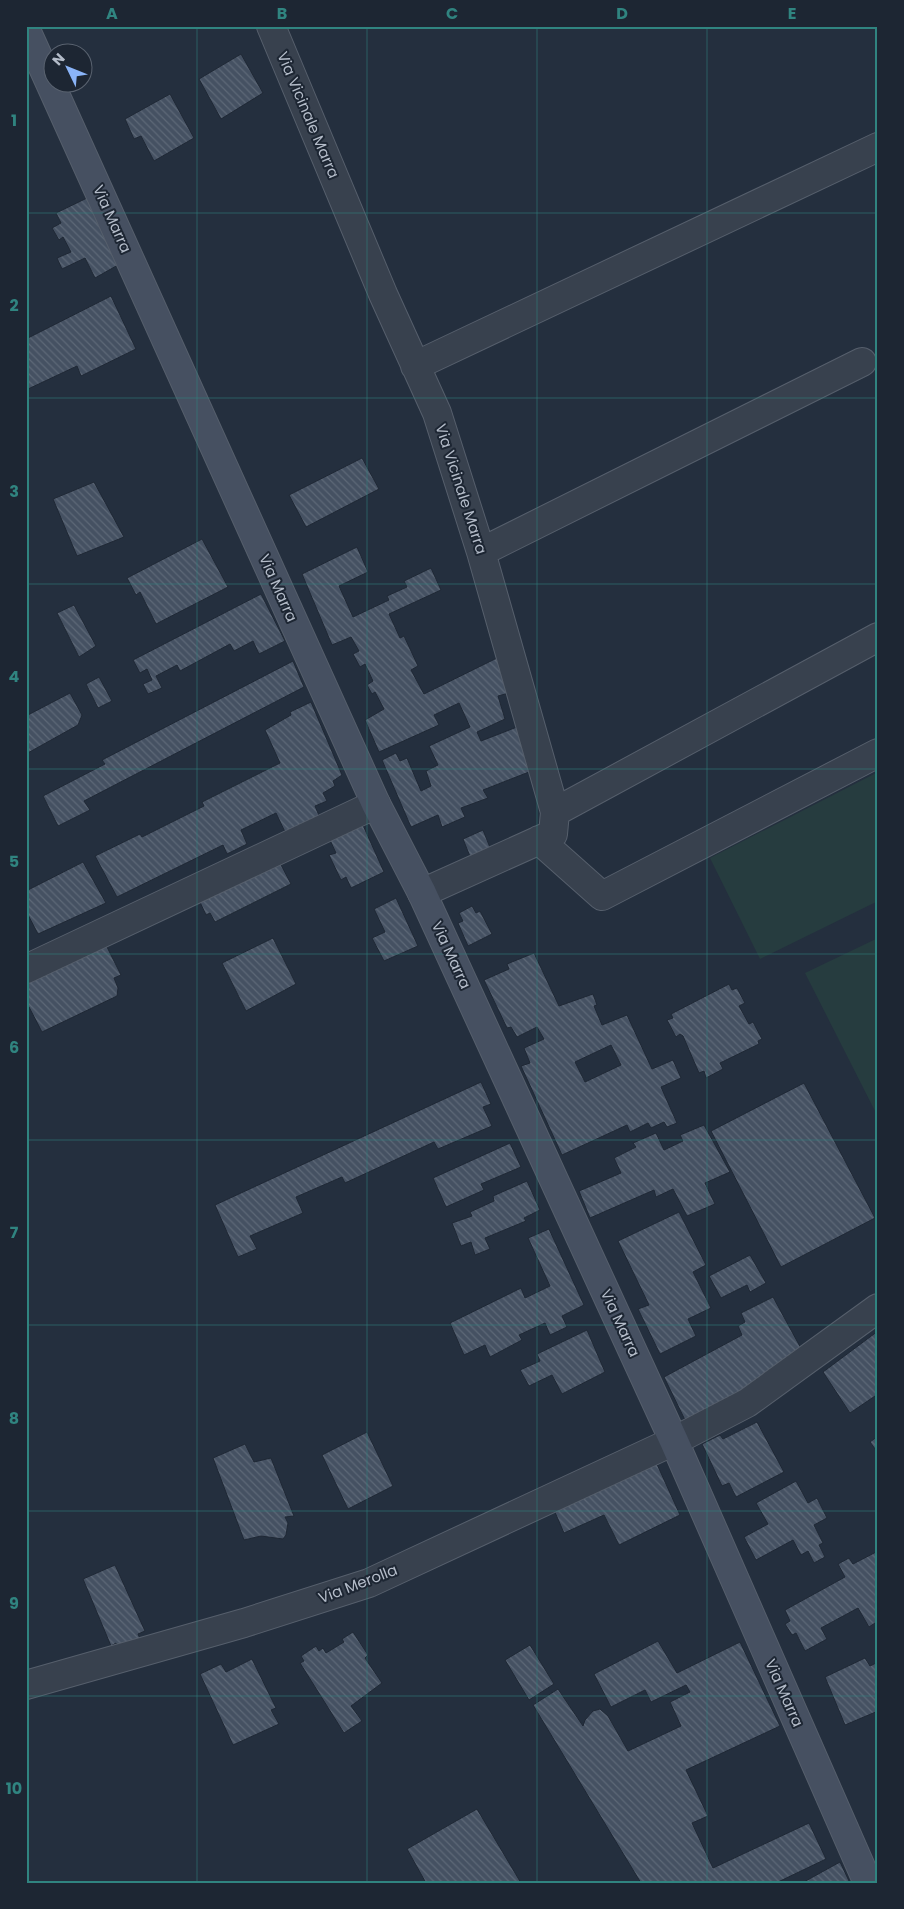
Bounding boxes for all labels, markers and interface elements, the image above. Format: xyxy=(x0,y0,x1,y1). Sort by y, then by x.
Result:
text: A xyxy=(106,2,118,25)
text: B xyxy=(277,2,287,25)
text: C xyxy=(446,2,458,25)
text: D xyxy=(616,2,628,25)
text: E xyxy=(788,2,796,25)
north arrow xyxy=(42,42,92,92)
text: N xyxy=(48,48,69,70)
street label: Via Vicinale Marra xyxy=(272,48,345,181)
text: 1 xyxy=(11,109,17,132)
street label: Via Marra xyxy=(88,181,137,256)
text: 2 xyxy=(9,294,19,317)
street label: Via Vicinale Marra xyxy=(431,421,492,557)
text: 3 xyxy=(9,480,19,503)
street label: Via Marra xyxy=(254,550,303,625)
text: 4 xyxy=(9,665,20,688)
text: 5 xyxy=(9,850,19,873)
street label: Via Marra xyxy=(427,918,476,992)
text: 6 xyxy=(9,1036,19,1059)
text: 7 xyxy=(10,1221,19,1244)
street label: Via Marra xyxy=(596,1286,645,1360)
text: 8 xyxy=(9,1407,19,1430)
street label: Via Merolla xyxy=(315,1559,400,1608)
text: 9 xyxy=(9,1592,19,1615)
street label: Via Marra xyxy=(760,1655,809,1730)
text: 10 xyxy=(6,1777,22,1800)

